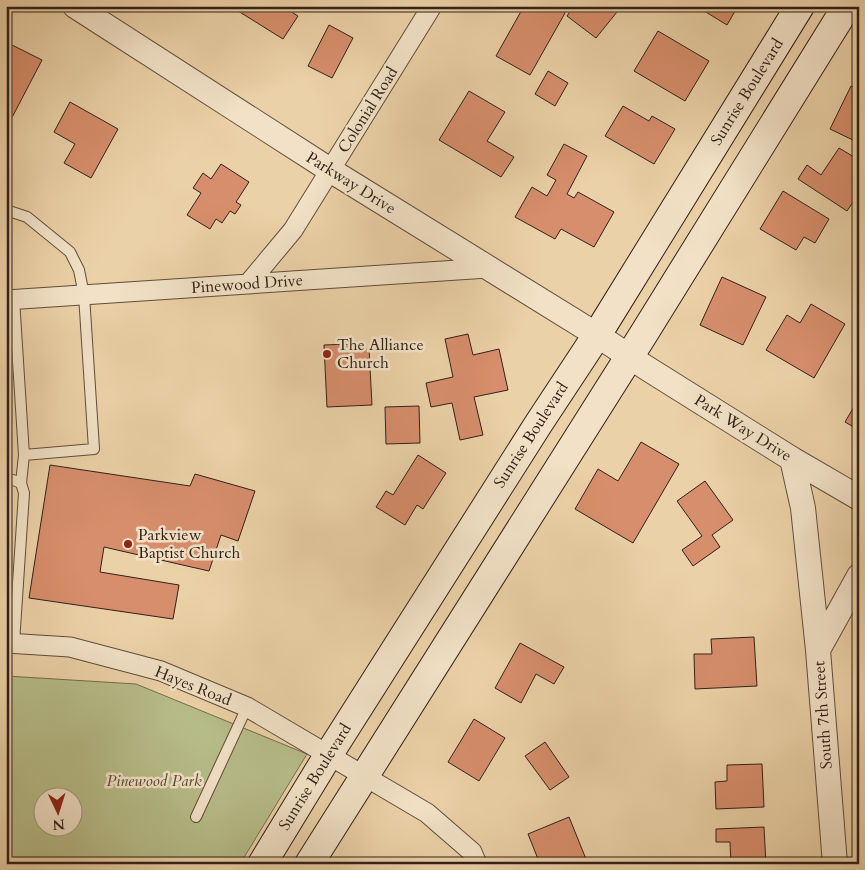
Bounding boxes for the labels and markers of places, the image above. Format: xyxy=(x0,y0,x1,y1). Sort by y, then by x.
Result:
place label: The Alliance Church xyxy=(337,334,424,374)
marker: The Alliance Church xyxy=(321,348,333,360)
place label: Parkview Baptist Church xyxy=(138,524,240,564)
marker: Parkview Baptist Church xyxy=(122,538,134,550)

